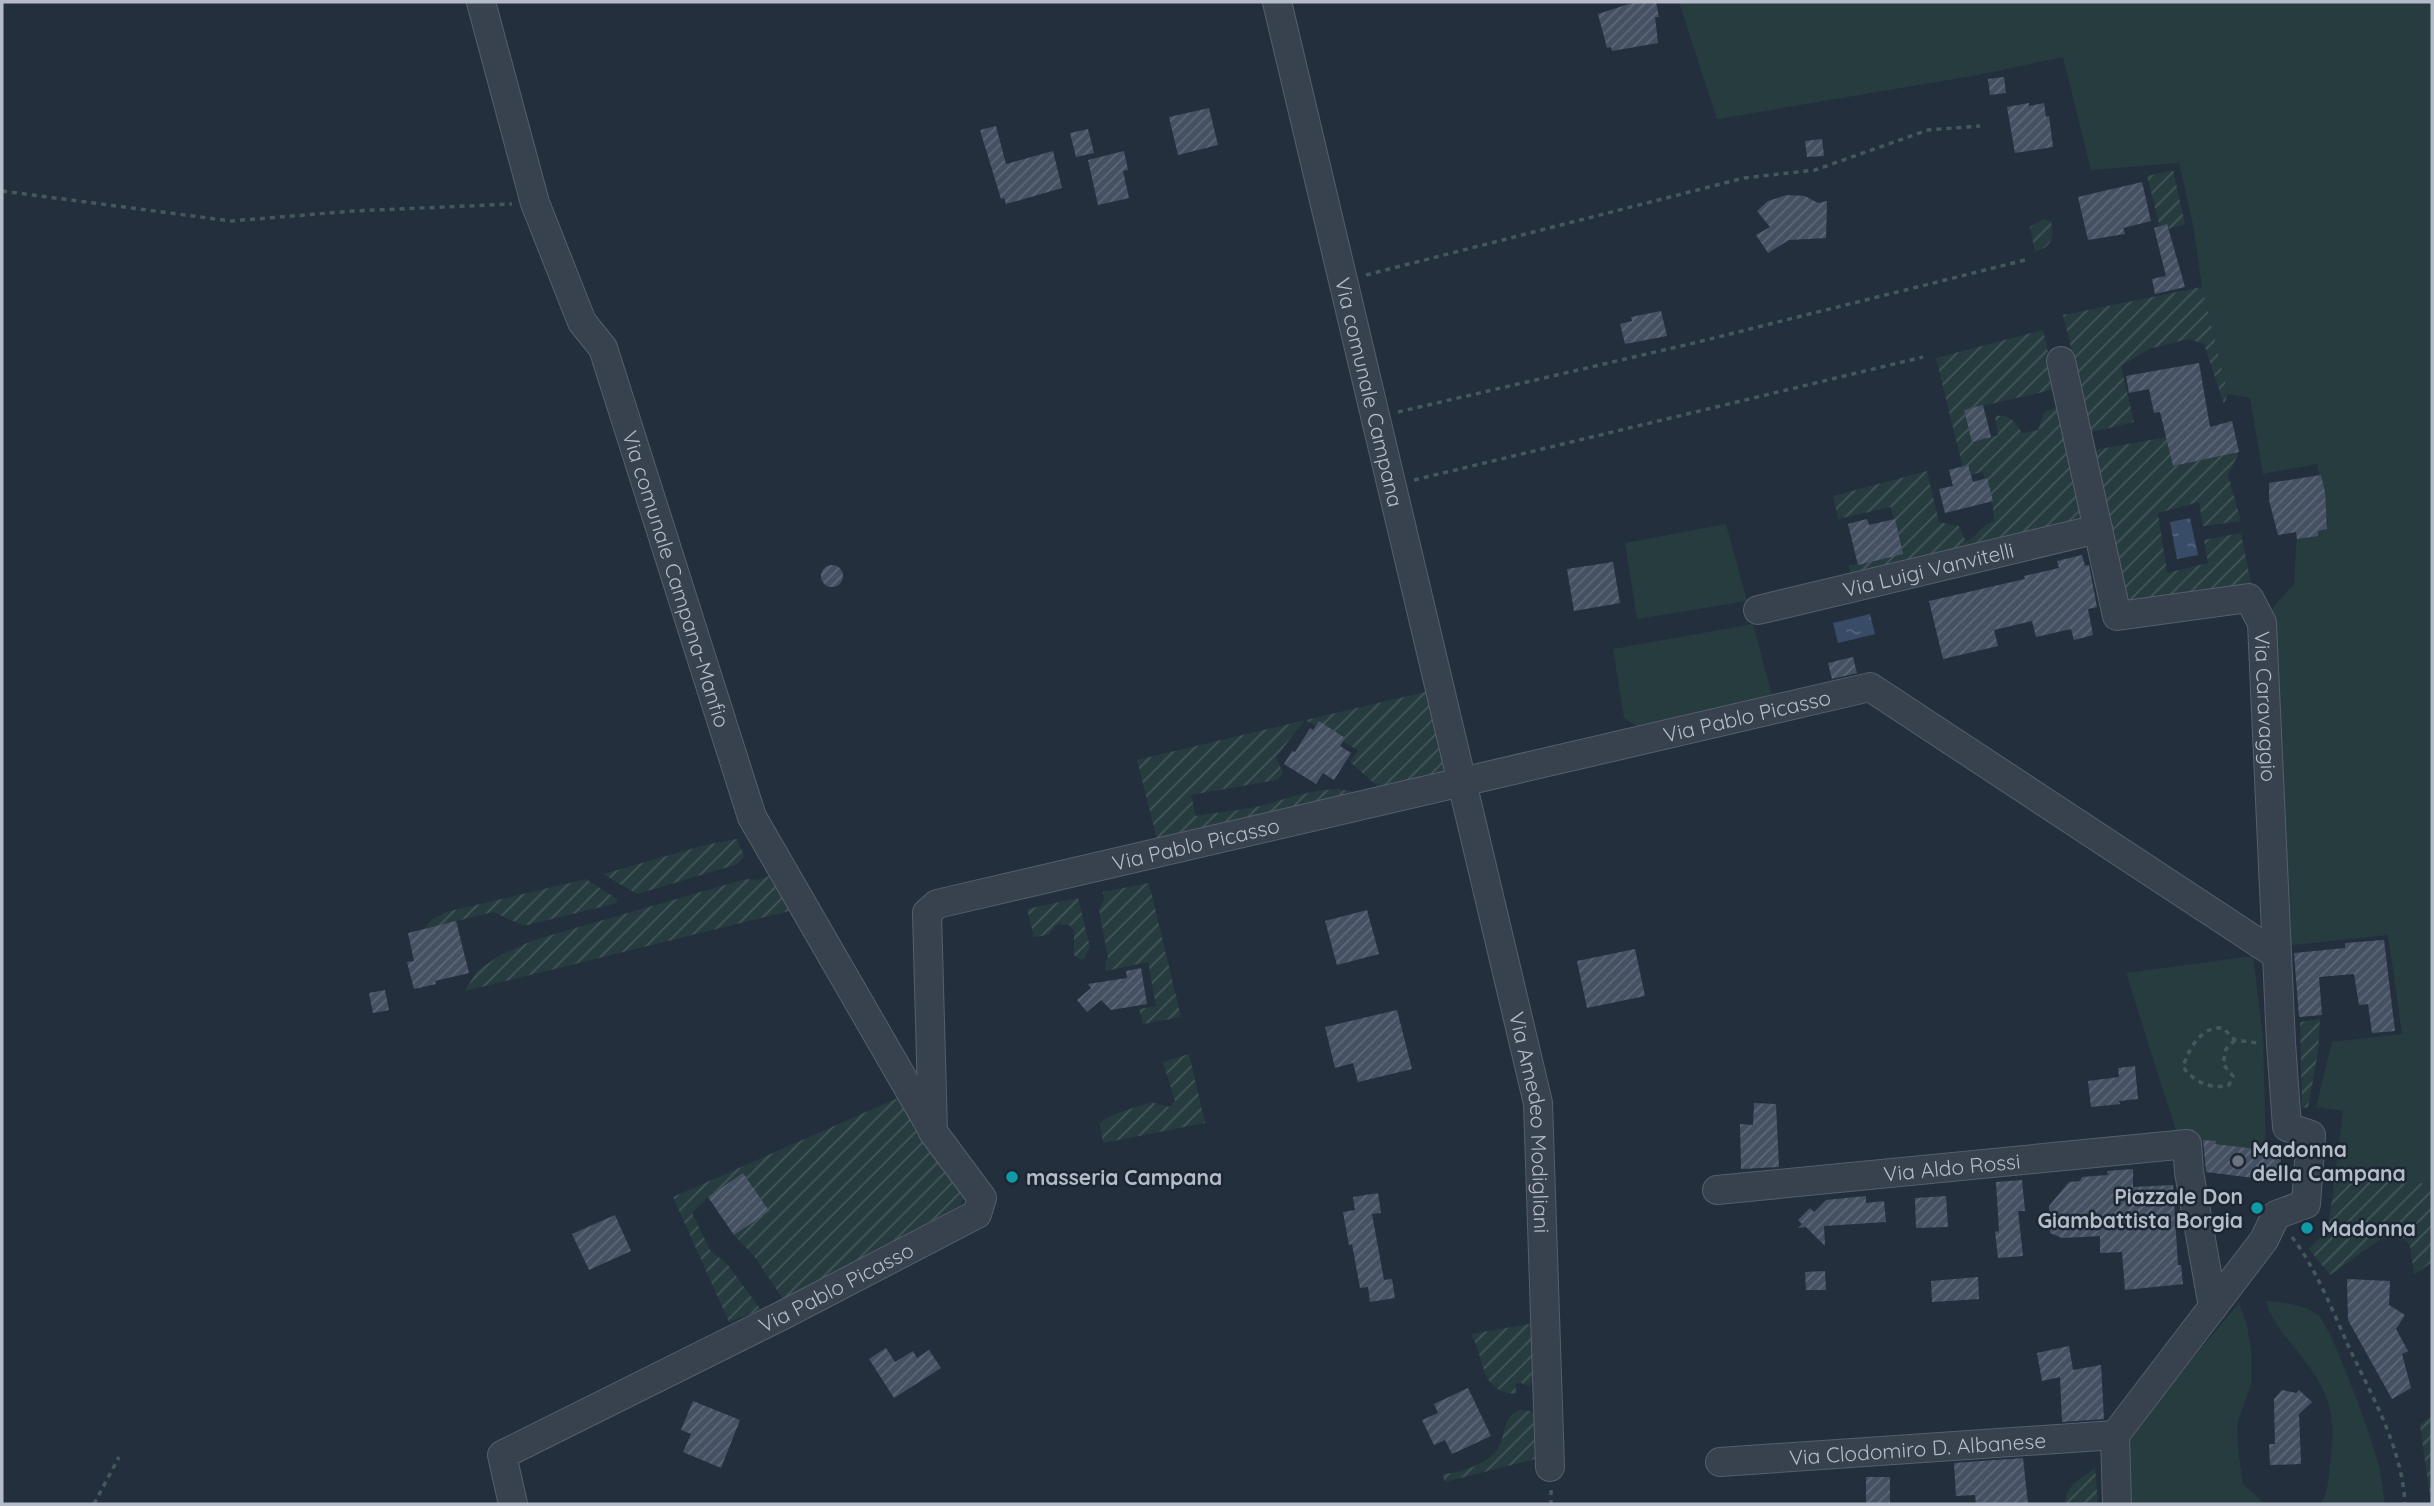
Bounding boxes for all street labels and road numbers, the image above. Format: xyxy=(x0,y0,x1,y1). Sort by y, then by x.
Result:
street label: Via comunale Campana xyxy=(1330,275,1409,509)
street label: Via comunale Campana-Manfio xyxy=(617,428,736,731)
street label: Via Luigi Vanvitelli xyxy=(1840,537,2016,602)
street label: Via Caravaggio xyxy=(2249,630,2282,782)
street label: Via Pablo Picasso xyxy=(1661,684,1833,748)
street label: Via Pablo Picasso xyxy=(1110,812,1282,876)
street label: Via Amedeo Modigliani xyxy=(1504,1009,1555,1234)
street label: Via Aldo Rossi xyxy=(1882,1147,2021,1187)
street label: Via Pablo Picasso xyxy=(754,1236,918,1338)
street label: Via Clodomiro D. Albanese xyxy=(1788,1427,2047,1470)

